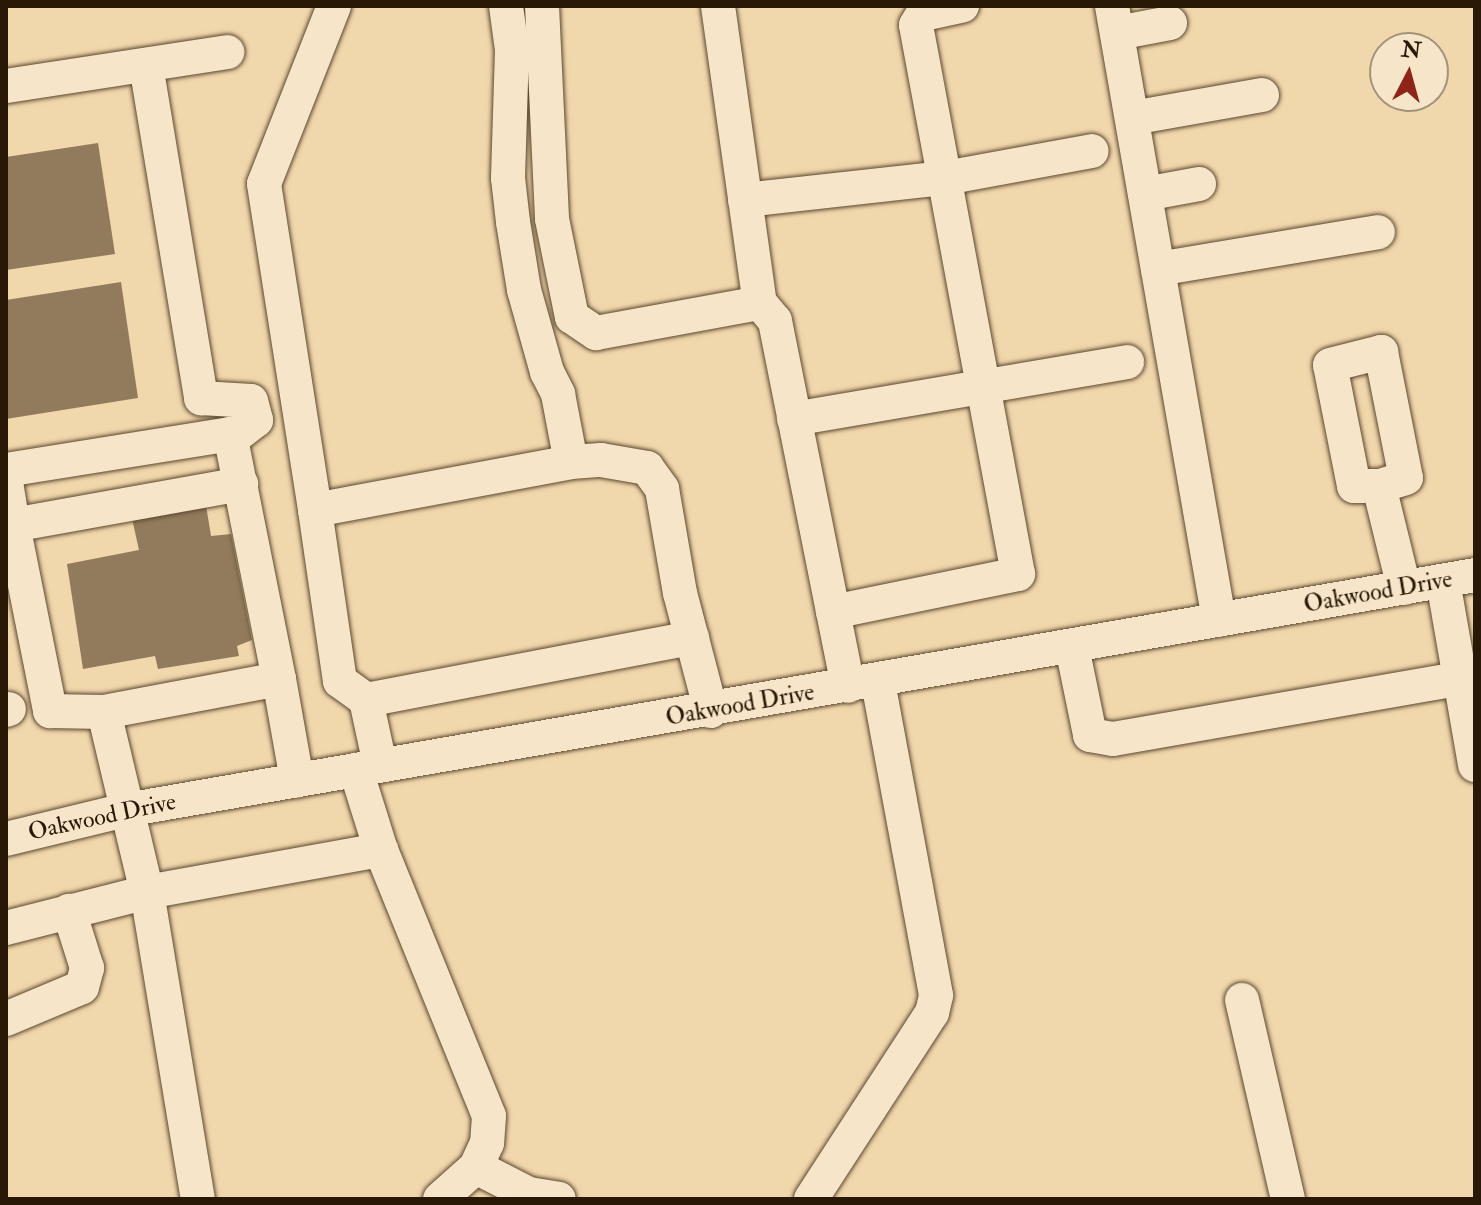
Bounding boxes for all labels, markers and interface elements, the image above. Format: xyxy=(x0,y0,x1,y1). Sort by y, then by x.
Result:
north arrow xyxy=(1369,32,1449,112)
text: N xyxy=(1400,35,1423,65)
street label: Oakwood Drive xyxy=(1302,565,1454,619)
street label: Oakwood Drive xyxy=(664,678,816,732)
street label: Oakwood Drive xyxy=(26,787,178,847)

